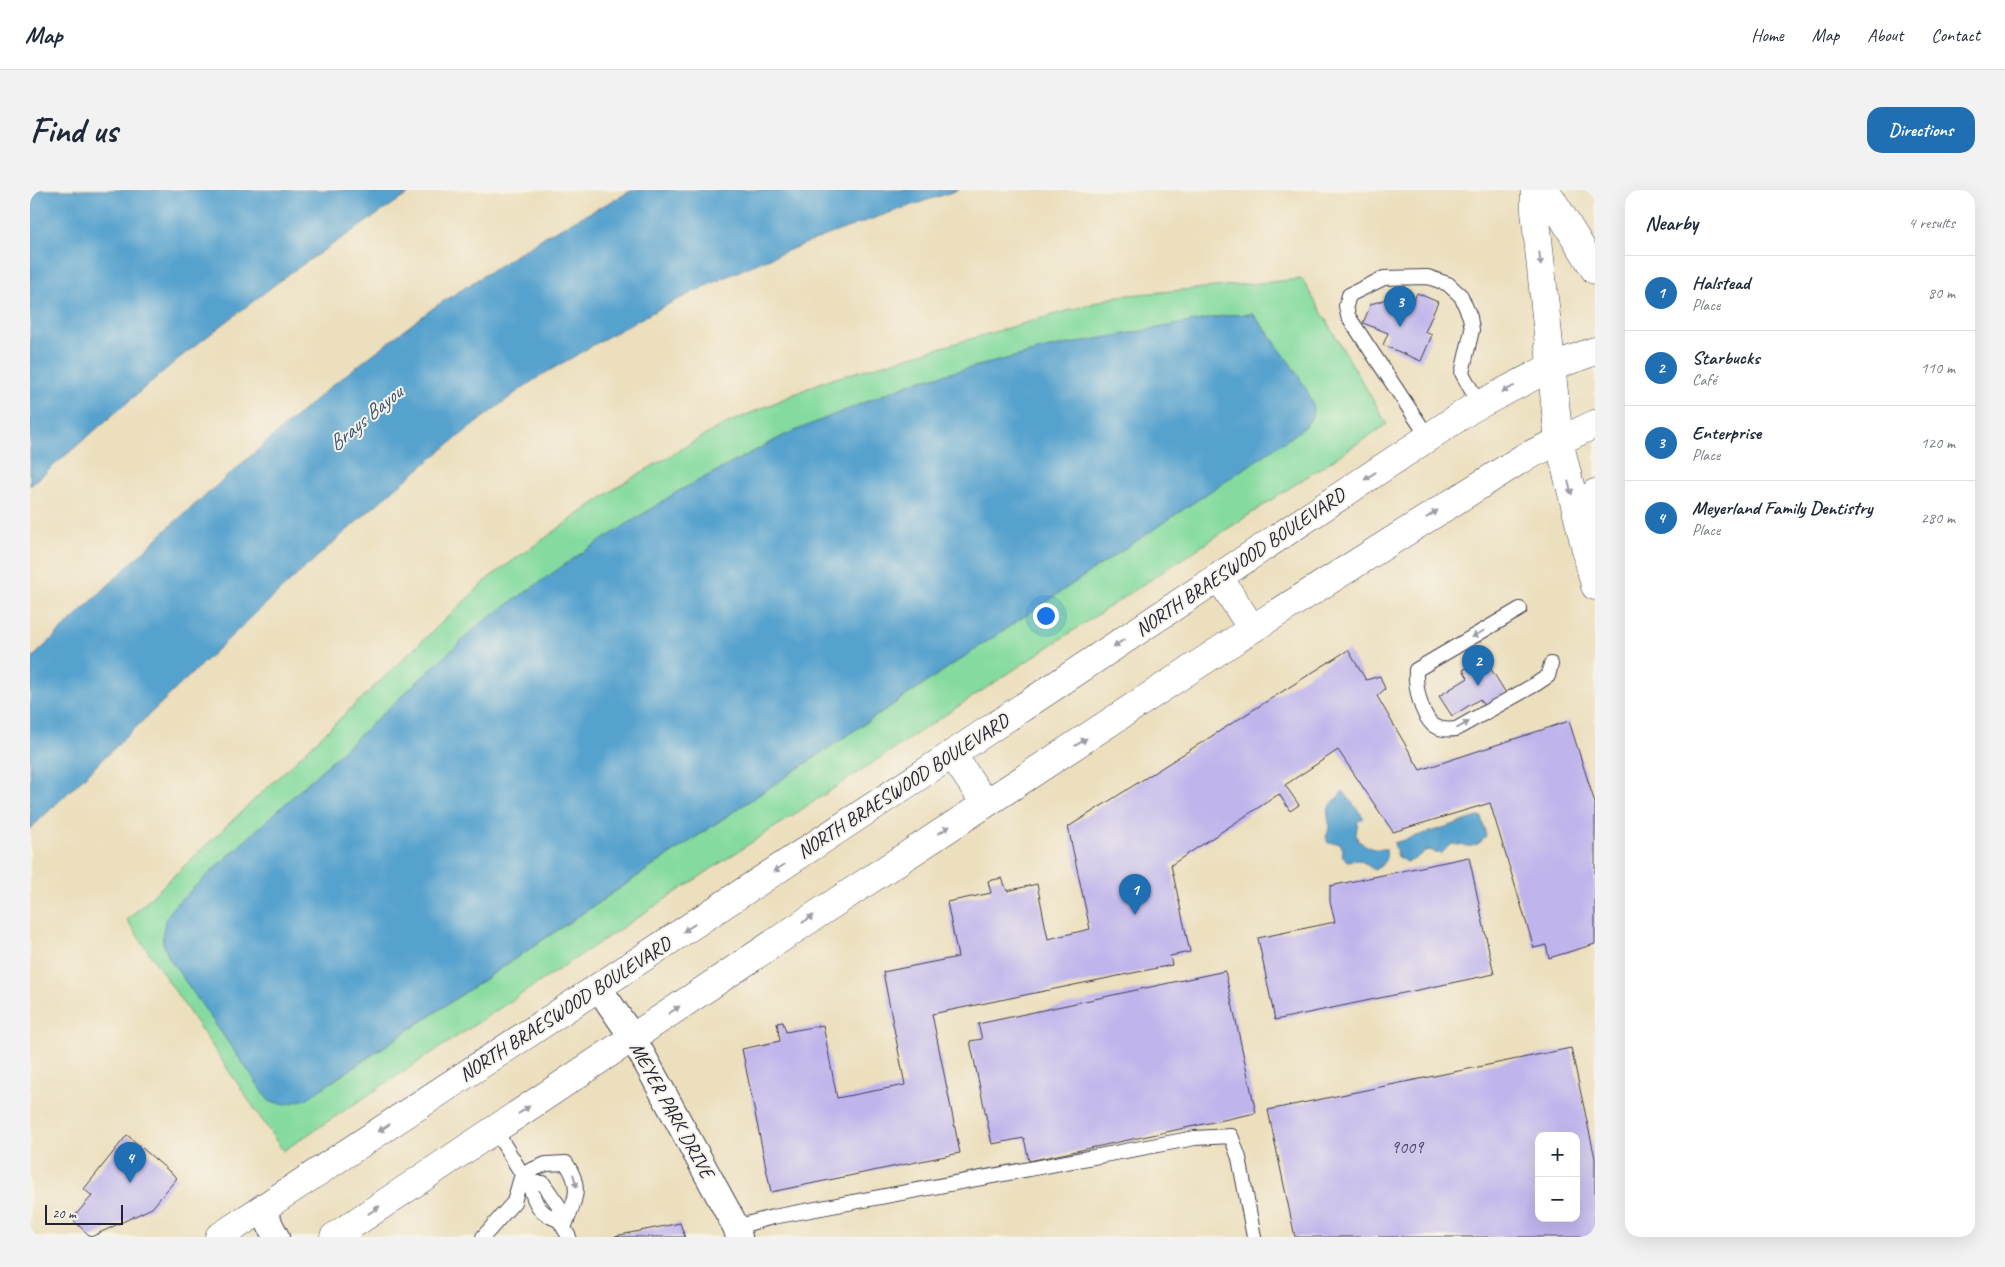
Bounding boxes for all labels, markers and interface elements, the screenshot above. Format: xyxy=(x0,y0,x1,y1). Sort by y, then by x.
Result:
text: Map xyxy=(25,20,62,50)
text: Home xyxy=(1751,24,1784,46)
text: Map xyxy=(1812,24,1839,46)
text: About xyxy=(1867,24,1903,46)
text: Contact xyxy=(1931,24,1980,46)
button: Directions xyxy=(1867,107,1975,153)
text: Find us xyxy=(30,108,117,153)
text: Nearby xyxy=(1645,210,1698,236)
text: 4 results xyxy=(1908,213,1955,233)
one-way arrow xyxy=(1536,251,1544,267)
text: Halstead xyxy=(1692,271,1750,295)
text: 1 xyxy=(1657,283,1665,303)
text: 80 m xyxy=(1928,283,1955,303)
pin: 3 xyxy=(1384,286,1416,327)
text: Place xyxy=(1692,295,1720,315)
text: Starbucks xyxy=(1692,346,1760,370)
text: 2 xyxy=(1657,358,1665,378)
text: 110 m xyxy=(1921,358,1955,378)
text: Café xyxy=(1692,370,1716,390)
water label: Brays Bayou xyxy=(323,378,410,456)
one-way arrow xyxy=(1501,385,1515,393)
text: Enterprise xyxy=(1692,421,1761,445)
text: 3 xyxy=(1657,433,1665,453)
text: 120 m xyxy=(1921,433,1955,453)
text: Place xyxy=(1692,445,1720,465)
one-way arrow xyxy=(1364,471,1377,480)
street label: NORTH BRAESWOOD BOULEVARD xyxy=(1130,481,1351,642)
one-way arrow xyxy=(1566,481,1574,496)
text: Meyerland Family Dentistry xyxy=(1692,496,1873,520)
text: 4 xyxy=(1657,508,1665,528)
text: 280 m xyxy=(1921,508,1955,528)
one-way arrow xyxy=(1425,509,1438,519)
text: Place xyxy=(1692,520,1720,540)
your location xyxy=(1033,603,1059,629)
one-way arrow xyxy=(1471,629,1484,638)
one-way arrow xyxy=(1112,639,1125,648)
pin: 2 xyxy=(1462,645,1494,686)
street label: NORTH BRAESWOOD BOULEVARD xyxy=(792,707,1015,864)
one-way arrow xyxy=(1456,721,1470,729)
one-way arrow xyxy=(1074,737,1087,747)
one-way arrow xyxy=(937,825,951,835)
one-way arrow xyxy=(772,864,786,873)
pin: 1 xyxy=(1119,874,1151,915)
one-way arrow xyxy=(802,915,815,924)
one-way arrow xyxy=(682,923,696,933)
street label: NORTH BRAESWOOD BOULEVARD xyxy=(454,930,677,1087)
one-way arrow xyxy=(667,1005,681,1015)
street label: MEYER PARK DRIVE xyxy=(624,1038,721,1185)
one-way arrow xyxy=(518,1106,531,1115)
one-way arrow xyxy=(378,1123,391,1133)
map controls xyxy=(1535,1132,1580,1222)
button: + xyxy=(1535,1132,1580,1177)
house number: 9009 xyxy=(1391,1136,1425,1158)
pin: 4 xyxy=(114,1142,146,1183)
one-way arrow xyxy=(571,1174,579,1189)
button: − xyxy=(1535,1177,1580,1222)
scale bar xyxy=(45,1202,122,1225)
text: 20 m xyxy=(52,1205,76,1222)
one-way arrow xyxy=(368,1205,381,1215)

